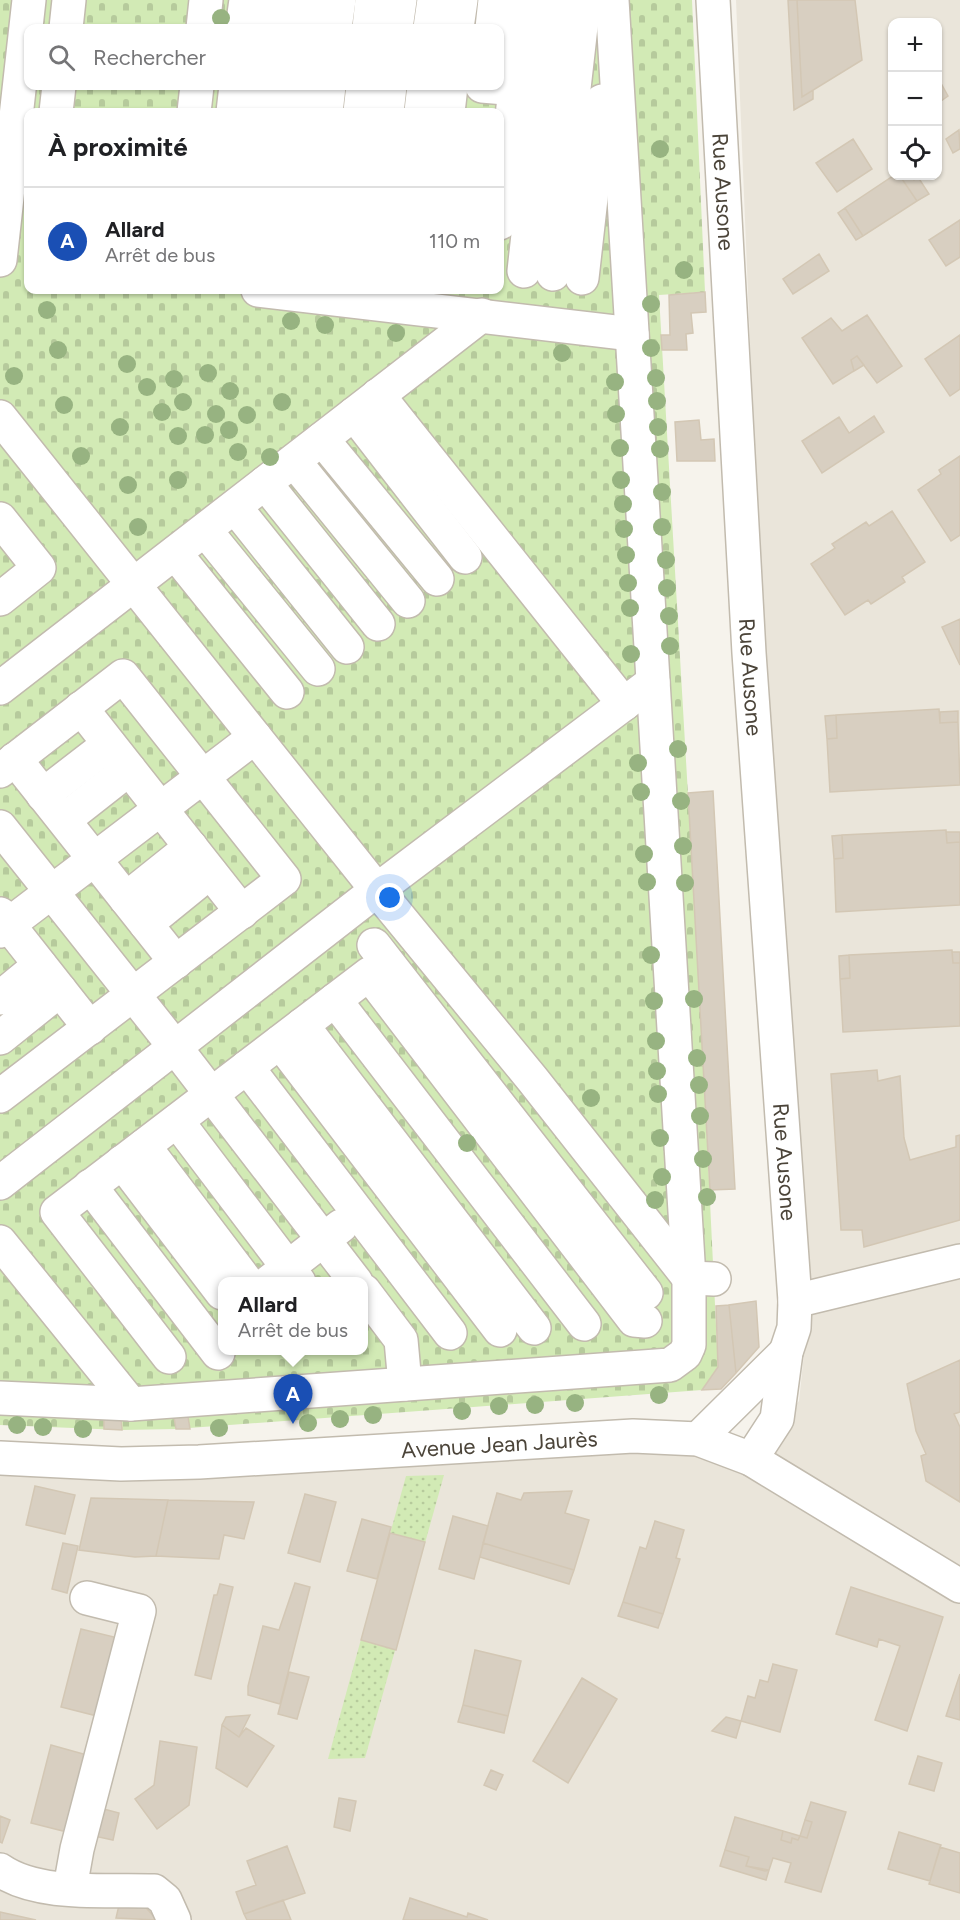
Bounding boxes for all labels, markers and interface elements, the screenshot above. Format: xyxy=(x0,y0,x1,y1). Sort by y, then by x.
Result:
map controls xyxy=(888,18,942,180)
button: + xyxy=(888,18,942,72)
search box xyxy=(24,24,504,90)
icon: search xyxy=(45,41,78,74)
text: Rechercher xyxy=(93,44,206,71)
button: − xyxy=(888,72,942,126)
button: locate xyxy=(888,126,942,180)
text: À proximité xyxy=(48,131,188,163)
street label: Rue Ausone xyxy=(706,132,740,251)
text: Allard xyxy=(105,216,165,243)
text: A xyxy=(60,229,75,253)
text: 110 m xyxy=(429,229,480,253)
text: Arrêt de bus xyxy=(105,243,215,267)
street label: Rue Ausone xyxy=(733,617,768,737)
your location xyxy=(375,883,404,912)
street label: Rue Ausone xyxy=(767,1102,802,1222)
popup xyxy=(218,1277,368,1355)
text: Allard xyxy=(238,1291,298,1318)
text: Arrêt de bus xyxy=(238,1318,348,1342)
pin: A xyxy=(274,1374,312,1424)
street label: Avenue Jean Jaurès xyxy=(400,1425,598,1464)

